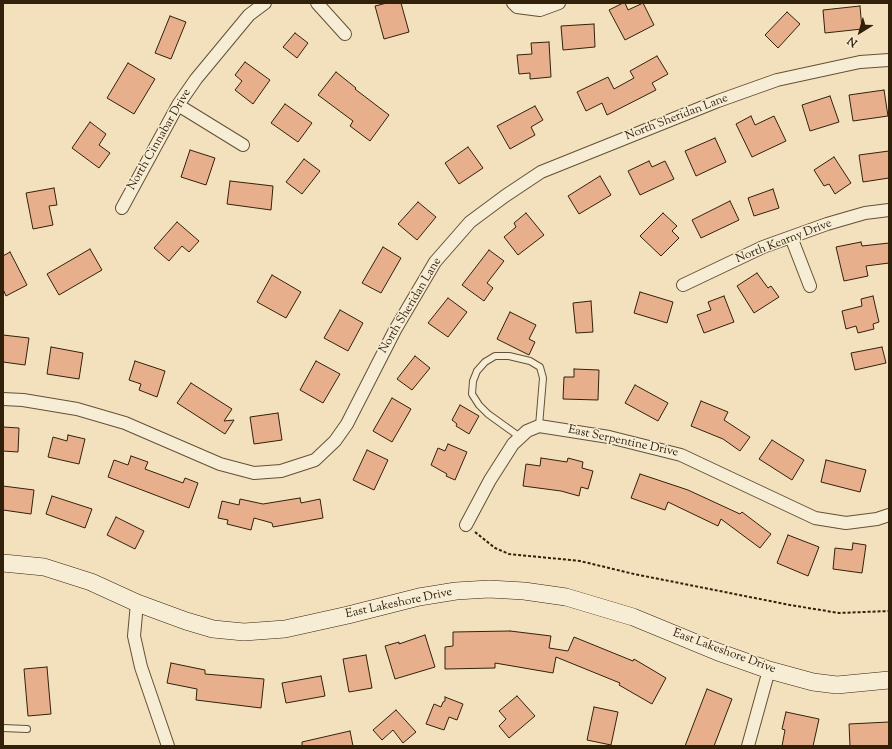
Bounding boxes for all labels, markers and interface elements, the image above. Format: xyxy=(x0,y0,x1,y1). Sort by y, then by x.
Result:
north arrow xyxy=(840,12,880,52)
text: N xyxy=(844,33,861,51)
street label: North Cinnabar Drive xyxy=(125,87,195,193)
street label: North Sheridan Lane xyxy=(624,92,730,144)
street label: North Kearny Drive xyxy=(734,217,834,267)
street label: North Sheridan Lane xyxy=(377,256,445,356)
street label: East Serpentine Drive xyxy=(567,423,679,461)
street label: East Lakeshore Drive xyxy=(344,586,454,622)
street label: East Lakeshore Drive xyxy=(671,627,777,677)

